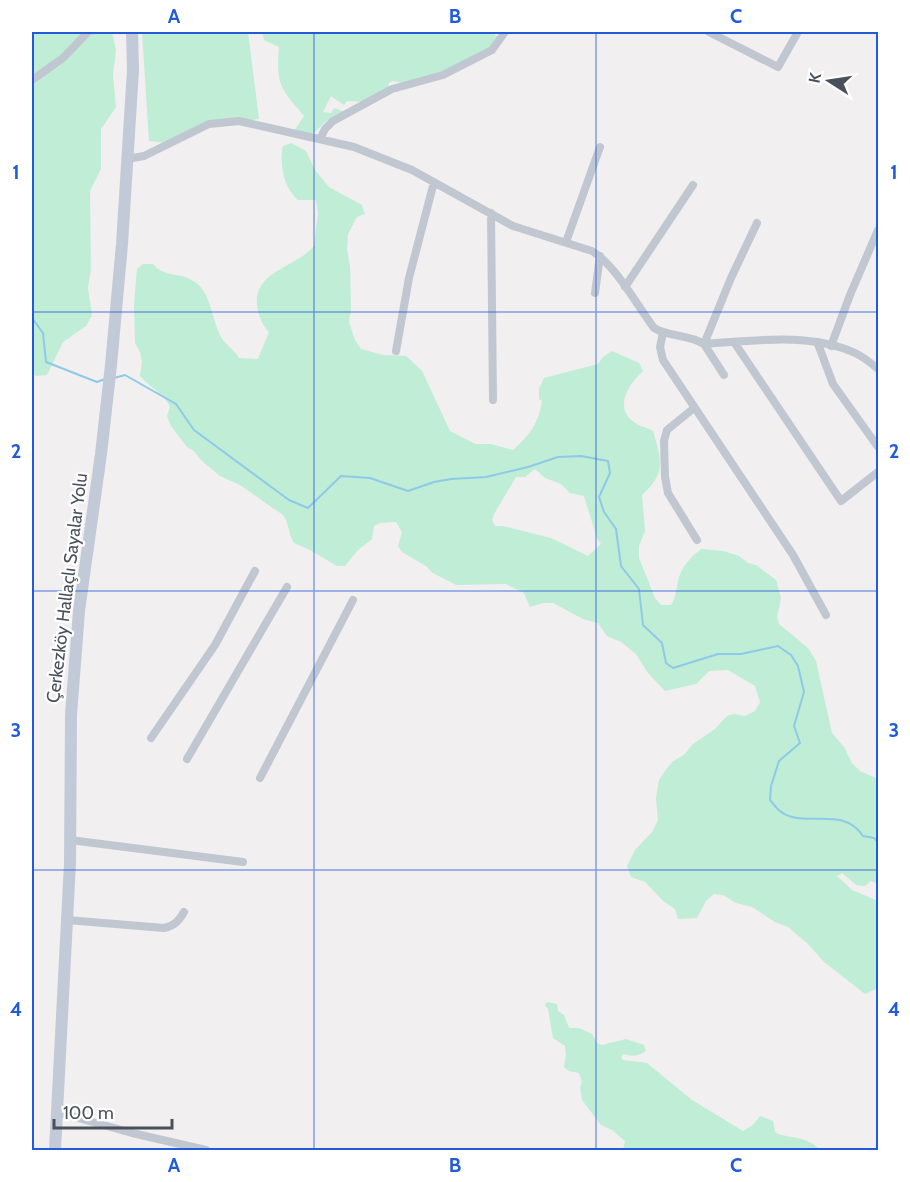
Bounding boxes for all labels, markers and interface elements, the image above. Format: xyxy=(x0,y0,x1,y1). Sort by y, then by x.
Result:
text: A xyxy=(168,4,181,28)
text: B xyxy=(449,4,461,28)
text: C xyxy=(730,4,742,28)
north arrow xyxy=(799,51,859,111)
text: K xyxy=(804,71,825,85)
text: 1 xyxy=(12,160,20,184)
text: 1 xyxy=(890,160,898,184)
text: 2 xyxy=(11,439,21,463)
text: 2 xyxy=(889,439,899,463)
street label: Çerkezköy Hallaçlı Sayalar Yolu xyxy=(42,472,92,704)
text: 3 xyxy=(11,718,21,742)
text: 3 xyxy=(889,718,899,742)
text: 4 xyxy=(10,997,22,1021)
text: 4 xyxy=(888,997,900,1021)
scale bar xyxy=(54,1092,172,1130)
text: 100 m xyxy=(63,1102,114,1124)
text: A xyxy=(168,1153,181,1177)
text: B xyxy=(449,1153,461,1177)
text: C xyxy=(730,1153,742,1177)

